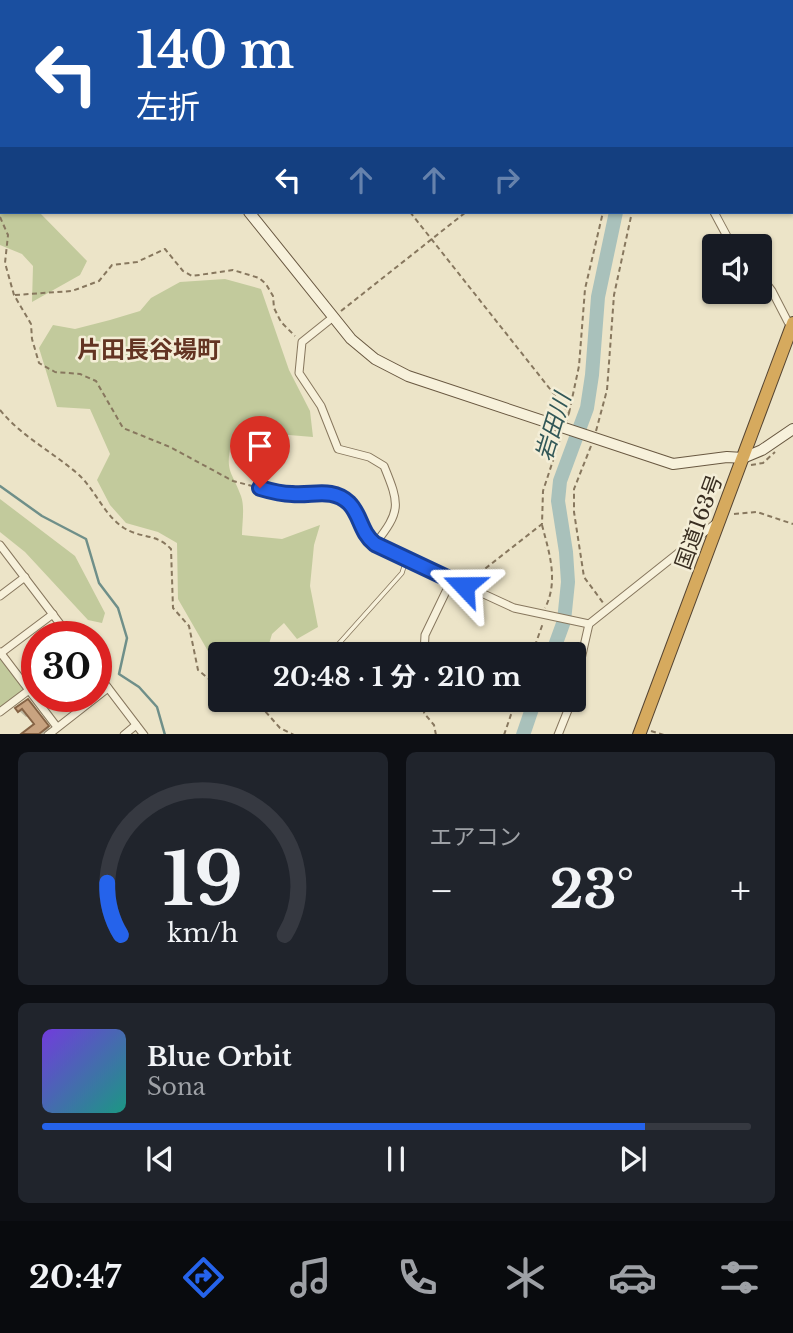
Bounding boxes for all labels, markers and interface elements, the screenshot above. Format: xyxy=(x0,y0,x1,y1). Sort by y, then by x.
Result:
text: 140 m xyxy=(136,20,294,81)
icon: left xyxy=(21,28,112,119)
text: 左折 xyxy=(136,87,200,127)
icon: left xyxy=(269,161,307,199)
icon: ahead xyxy=(342,161,380,199)
icon: ahead xyxy=(415,161,453,199)
icon: right xyxy=(488,161,526,199)
map controls xyxy=(702,234,772,304)
button: sound xyxy=(702,234,772,304)
district label: 片田長谷場町 xyxy=(77,335,221,364)
water label: 岩田川 xyxy=(530,387,577,464)
pin xyxy=(230,416,290,488)
icon: arrive xyxy=(241,427,279,465)
street label: 国道163号 xyxy=(670,471,728,573)
position arrow xyxy=(427,549,501,623)
speed limit sign: 30 xyxy=(21,621,112,712)
text: 20:48 · 1 分 · 210 m xyxy=(273,661,521,693)
text: エアコン xyxy=(430,823,522,851)
text: 19 xyxy=(162,834,243,925)
text: 23° xyxy=(550,858,634,922)
text: − xyxy=(430,867,454,914)
text: + xyxy=(730,867,751,914)
text: km/h xyxy=(167,917,238,948)
text: Blue Orbit xyxy=(147,1041,292,1073)
text: Sona xyxy=(147,1073,205,1101)
icon: previous xyxy=(141,1140,179,1178)
icon: pause xyxy=(377,1140,415,1178)
icon: next xyxy=(614,1140,652,1178)
icon: directions xyxy=(179,1253,228,1302)
icon: music xyxy=(286,1253,335,1302)
icon: phone xyxy=(393,1253,442,1302)
icon: climate xyxy=(501,1253,550,1302)
icon: car xyxy=(608,1253,657,1302)
icon: filters xyxy=(715,1253,764,1302)
text: 20:47 xyxy=(29,1257,121,1297)

